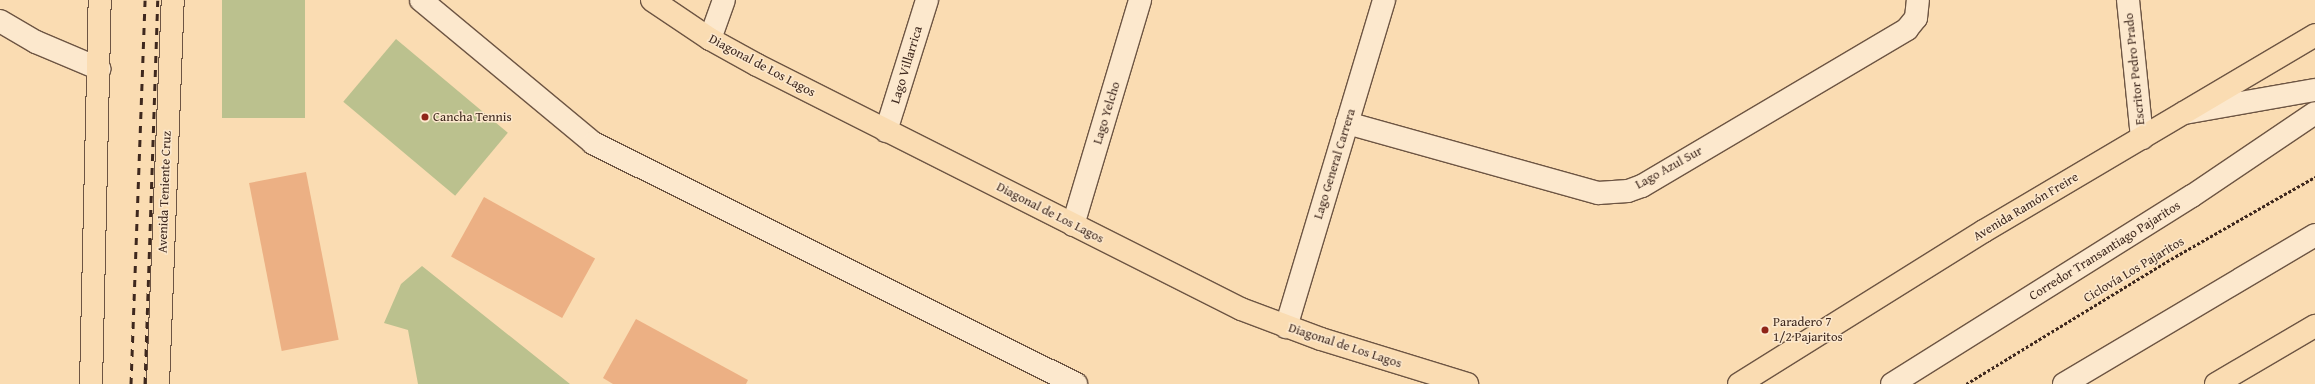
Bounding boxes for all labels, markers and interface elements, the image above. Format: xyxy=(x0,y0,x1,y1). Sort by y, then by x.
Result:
street label: Escritor Pedro Prado xyxy=(2121,12,2149,126)
street label: Lago Villarrica xyxy=(888,24,926,106)
street label: Diagonal de Los Lagos xyxy=(706,31,818,101)
street label: Lago Yelcho xyxy=(1090,80,1124,146)
street label: Lago General Carrera xyxy=(1311,107,1359,221)
place label: Cancha Tennis xyxy=(433,109,512,125)
marker: Cancha Tennis xyxy=(420,112,430,122)
street label: Avenida Teniente Cruz xyxy=(155,131,175,253)
street label: Lago Azul Sur xyxy=(1633,143,1705,193)
street label: Avenida Ramón Freire xyxy=(1971,169,2081,245)
street label: Diagonal de Los Lagos xyxy=(994,179,1106,247)
street label: Corredor Transantiago Pajaritos xyxy=(2027,198,2183,304)
street label: Ciclovía Los Pajaritos xyxy=(2081,234,2187,306)
place label: Paradero 7 1/2 Pajaritos xyxy=(1773,315,1843,346)
street label: Diagonal de Los Lagos xyxy=(1286,320,1404,372)
marker: Paradero 7 1/2 Pajaritos xyxy=(1760,325,1770,335)

